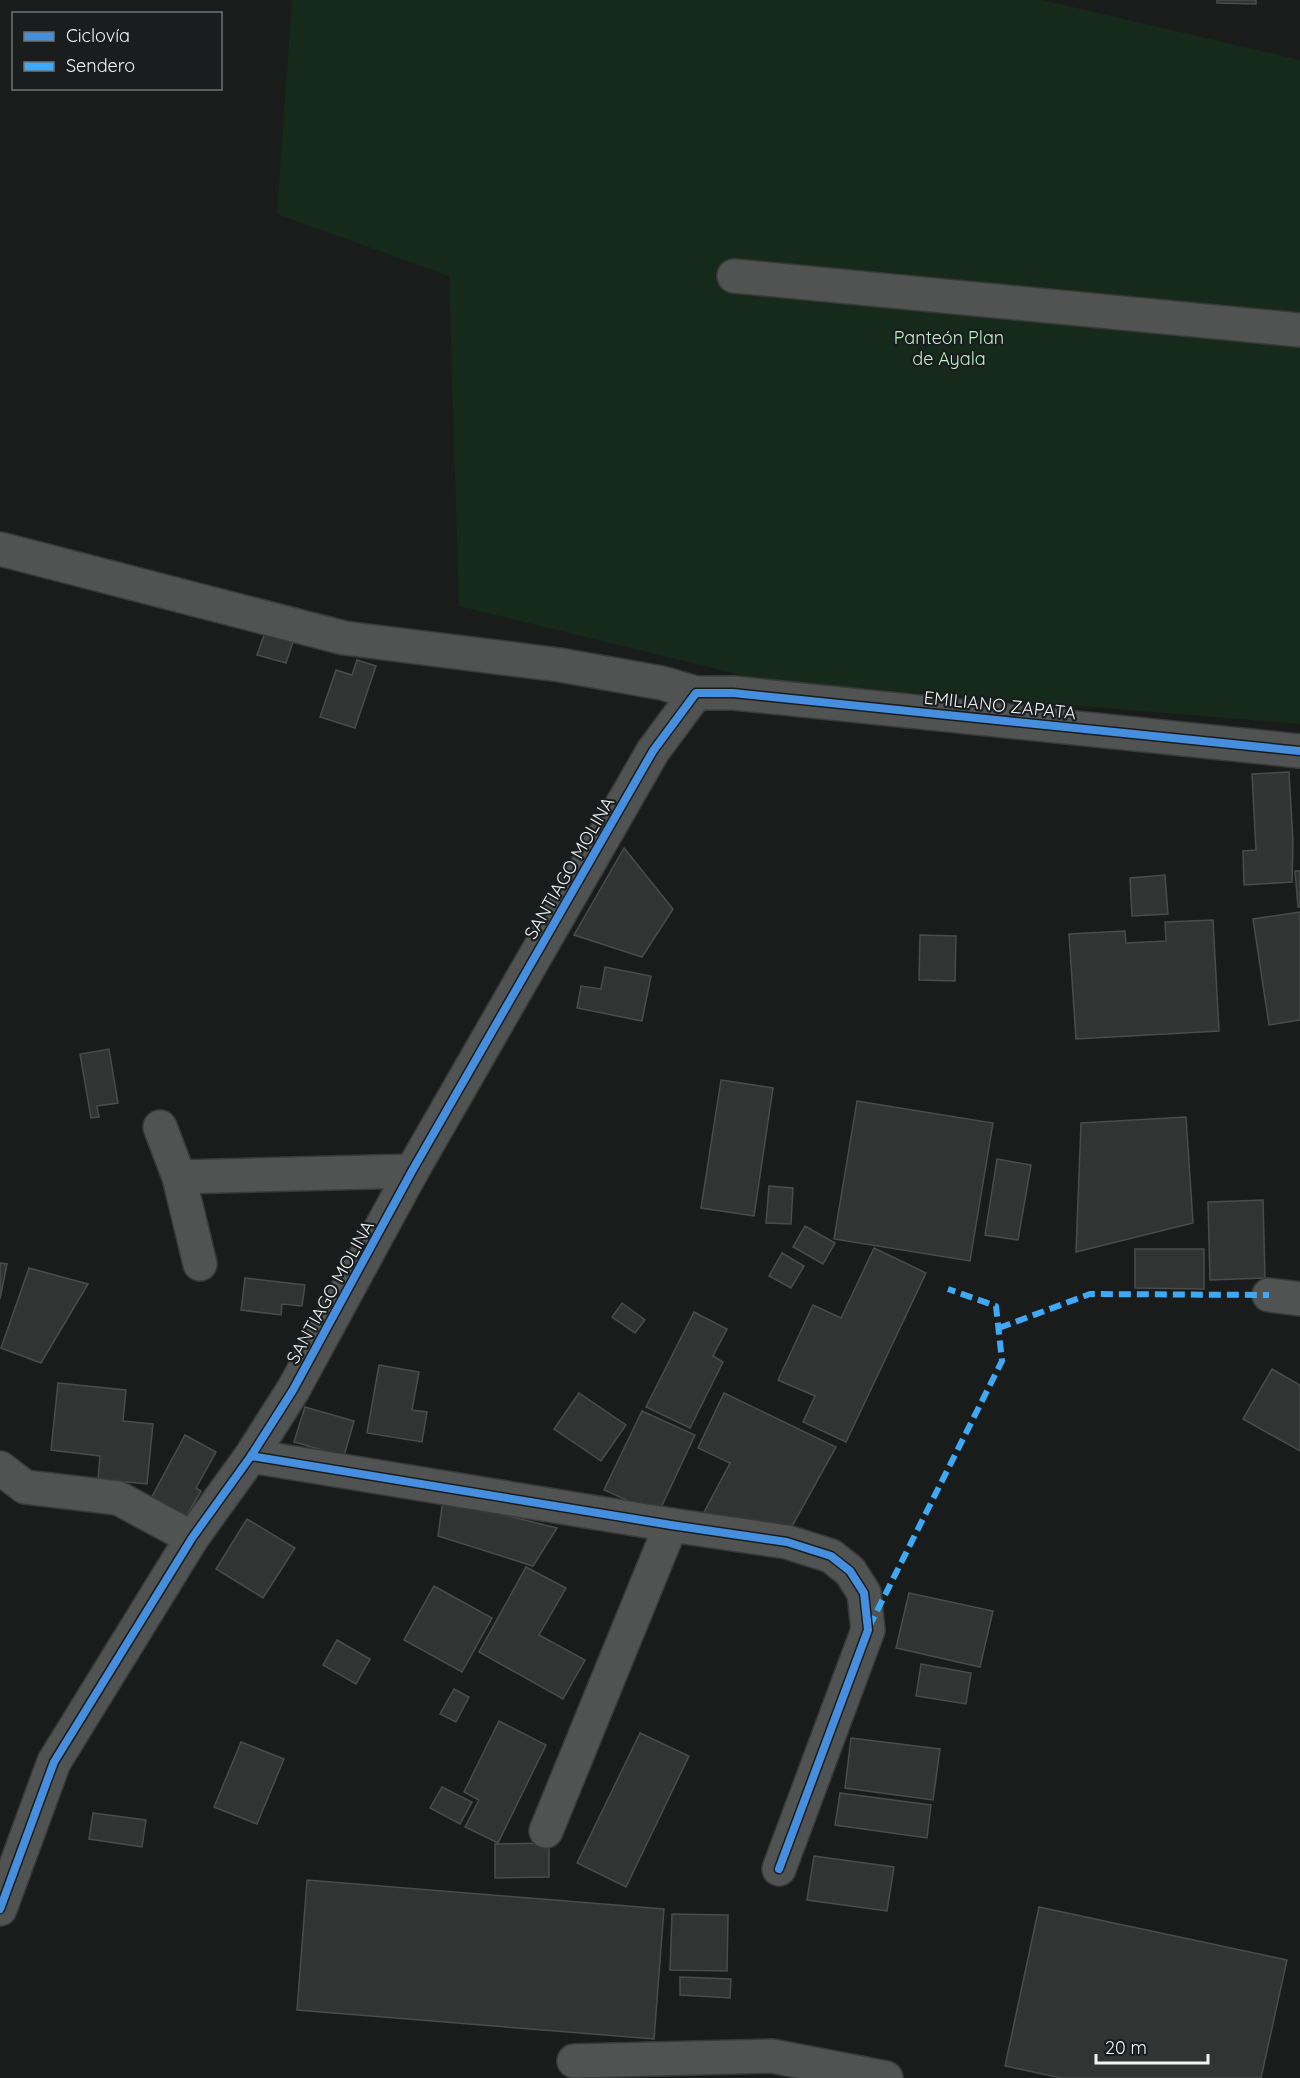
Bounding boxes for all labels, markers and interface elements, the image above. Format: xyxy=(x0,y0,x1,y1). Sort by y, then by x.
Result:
legend xyxy=(12,12,222,90)
text: Ciclovía xyxy=(66,24,130,47)
text: Sendero xyxy=(66,54,135,77)
park label: Panteón Plan de Ayala xyxy=(894,326,1004,370)
street label: EMILIANO ZAPATA xyxy=(923,686,1078,724)
street label: SANTIAGO MOLINA xyxy=(519,792,619,943)
street label: SANTIAGO MOLINA xyxy=(281,1216,379,1368)
scale bar xyxy=(1096,2027,1208,2065)
text: 20 m xyxy=(1105,2036,1147,2059)

